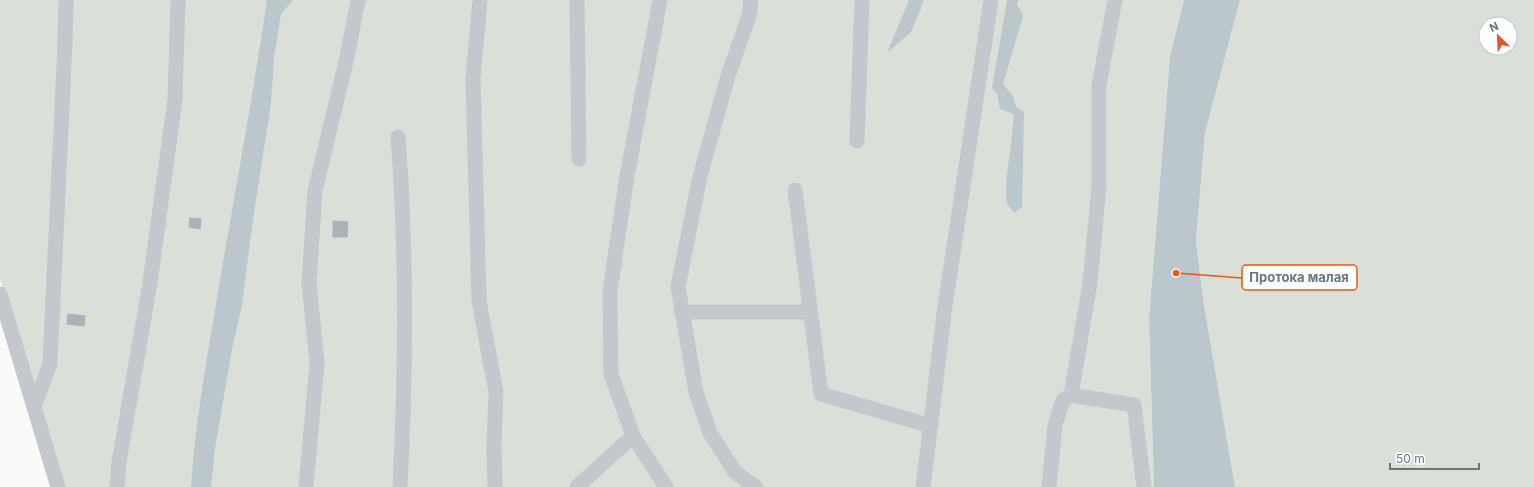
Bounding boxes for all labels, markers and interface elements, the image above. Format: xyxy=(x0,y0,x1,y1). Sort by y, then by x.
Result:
north arrow xyxy=(1478,16,1518,56)
text: N xyxy=(1487,19,1501,35)
callout: Протока малая xyxy=(1242,265,1357,290)
text: Протока малая xyxy=(1249,269,1349,285)
scale bar xyxy=(1390,445,1479,471)
text: 50 m xyxy=(1396,451,1425,466)

